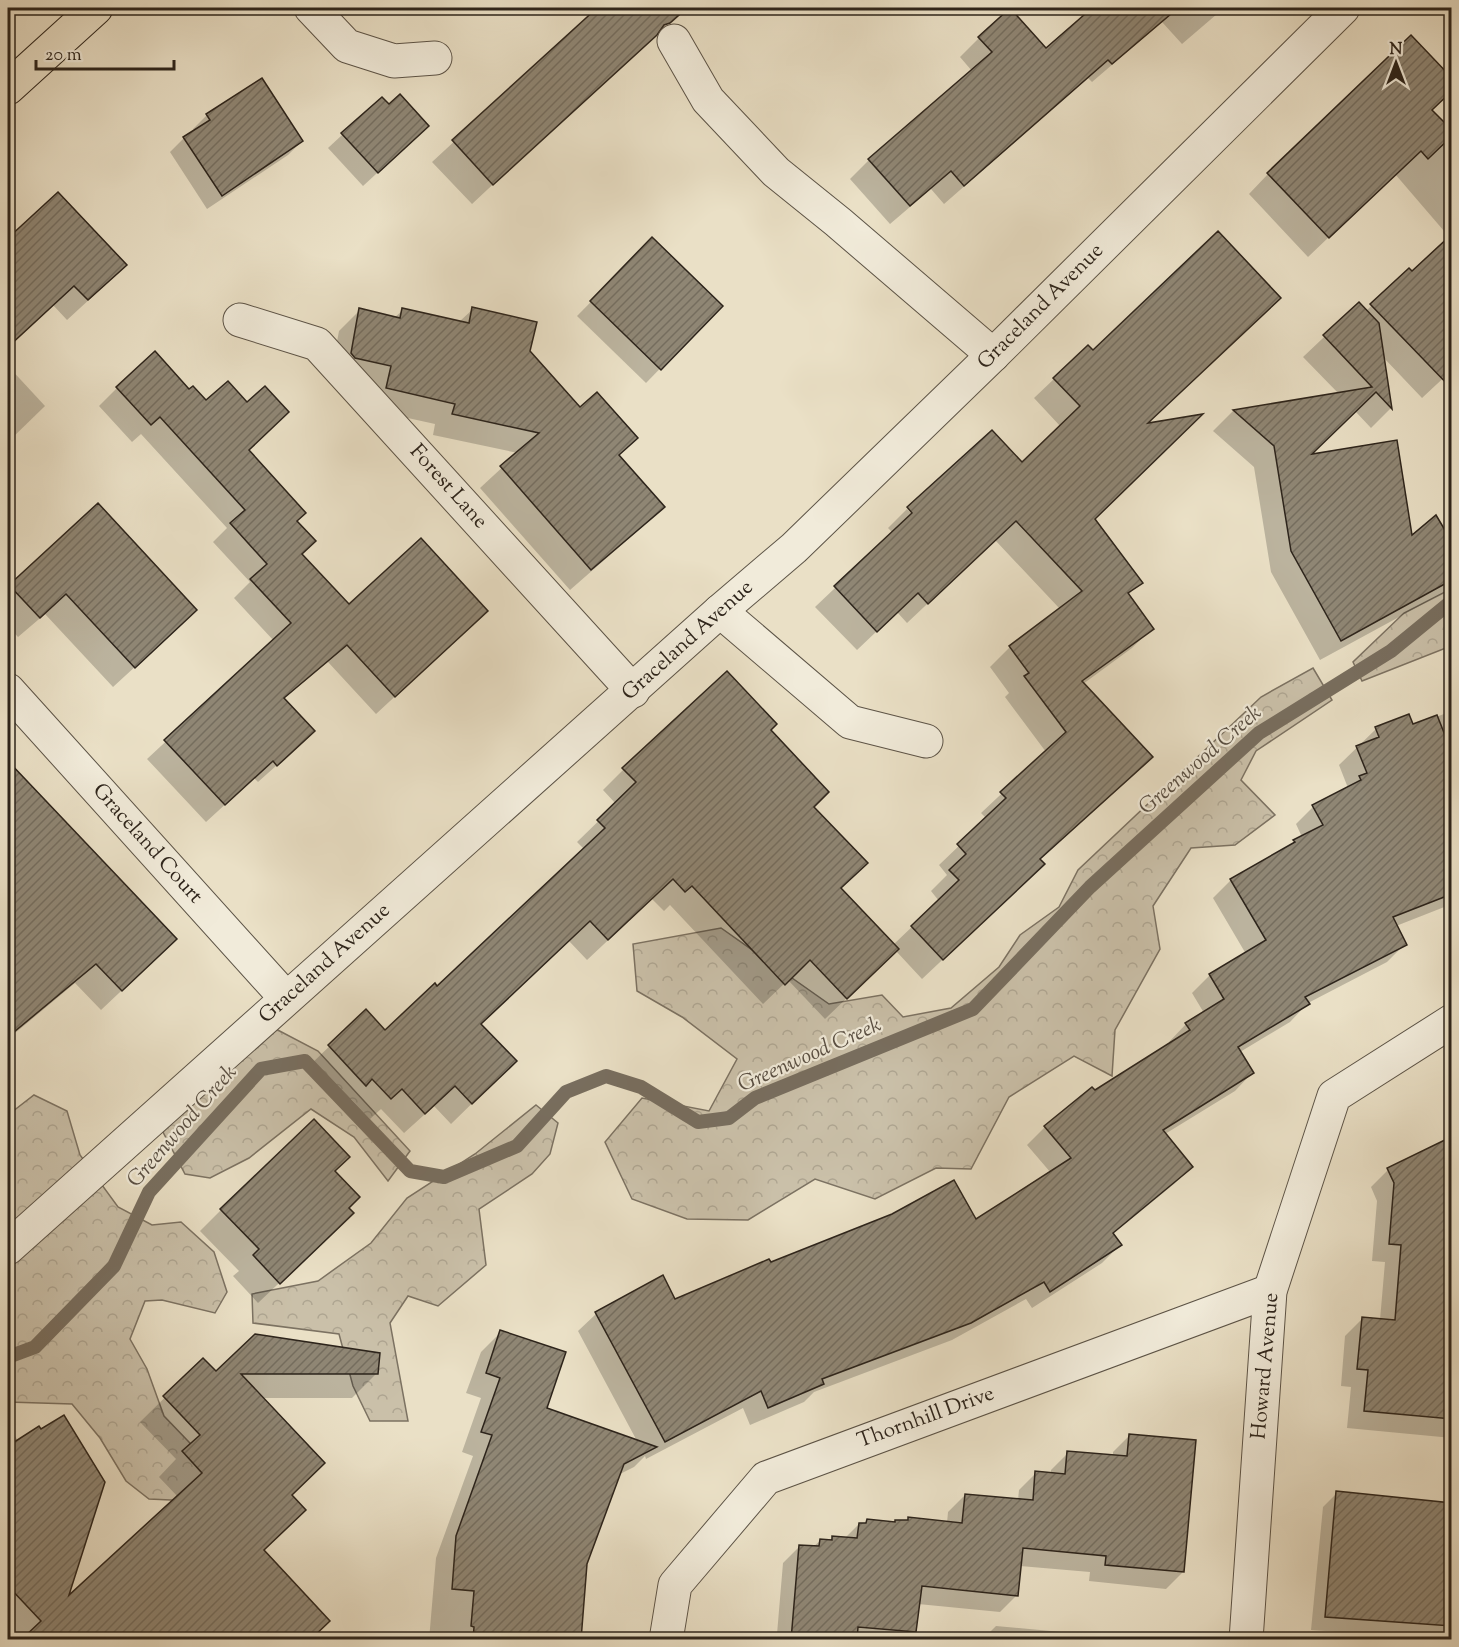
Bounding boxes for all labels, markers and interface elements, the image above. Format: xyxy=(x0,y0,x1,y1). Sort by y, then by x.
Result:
scale bar xyxy=(36,33,174,71)
north arrow xyxy=(1366,33,1426,93)
text: N xyxy=(1390,39,1403,62)
text: 20 m xyxy=(45,43,82,69)
street label: Graceland Avenue xyxy=(971,237,1111,377)
street label: Forest Lane xyxy=(402,438,494,536)
street label: Graceland Avenue xyxy=(616,574,760,708)
water label: Greenwood Creek xyxy=(1133,698,1270,823)
street label: Graceland Court xyxy=(85,777,209,911)
street label: Graceland Avenue xyxy=(253,897,397,1031)
water label: Greenwood Creek xyxy=(733,1010,887,1102)
water label: Greenwood Creek xyxy=(121,1058,246,1195)
street label: Howard Avenue xyxy=(1245,1291,1287,1441)
street label: Thornhill Drive xyxy=(853,1379,999,1457)

